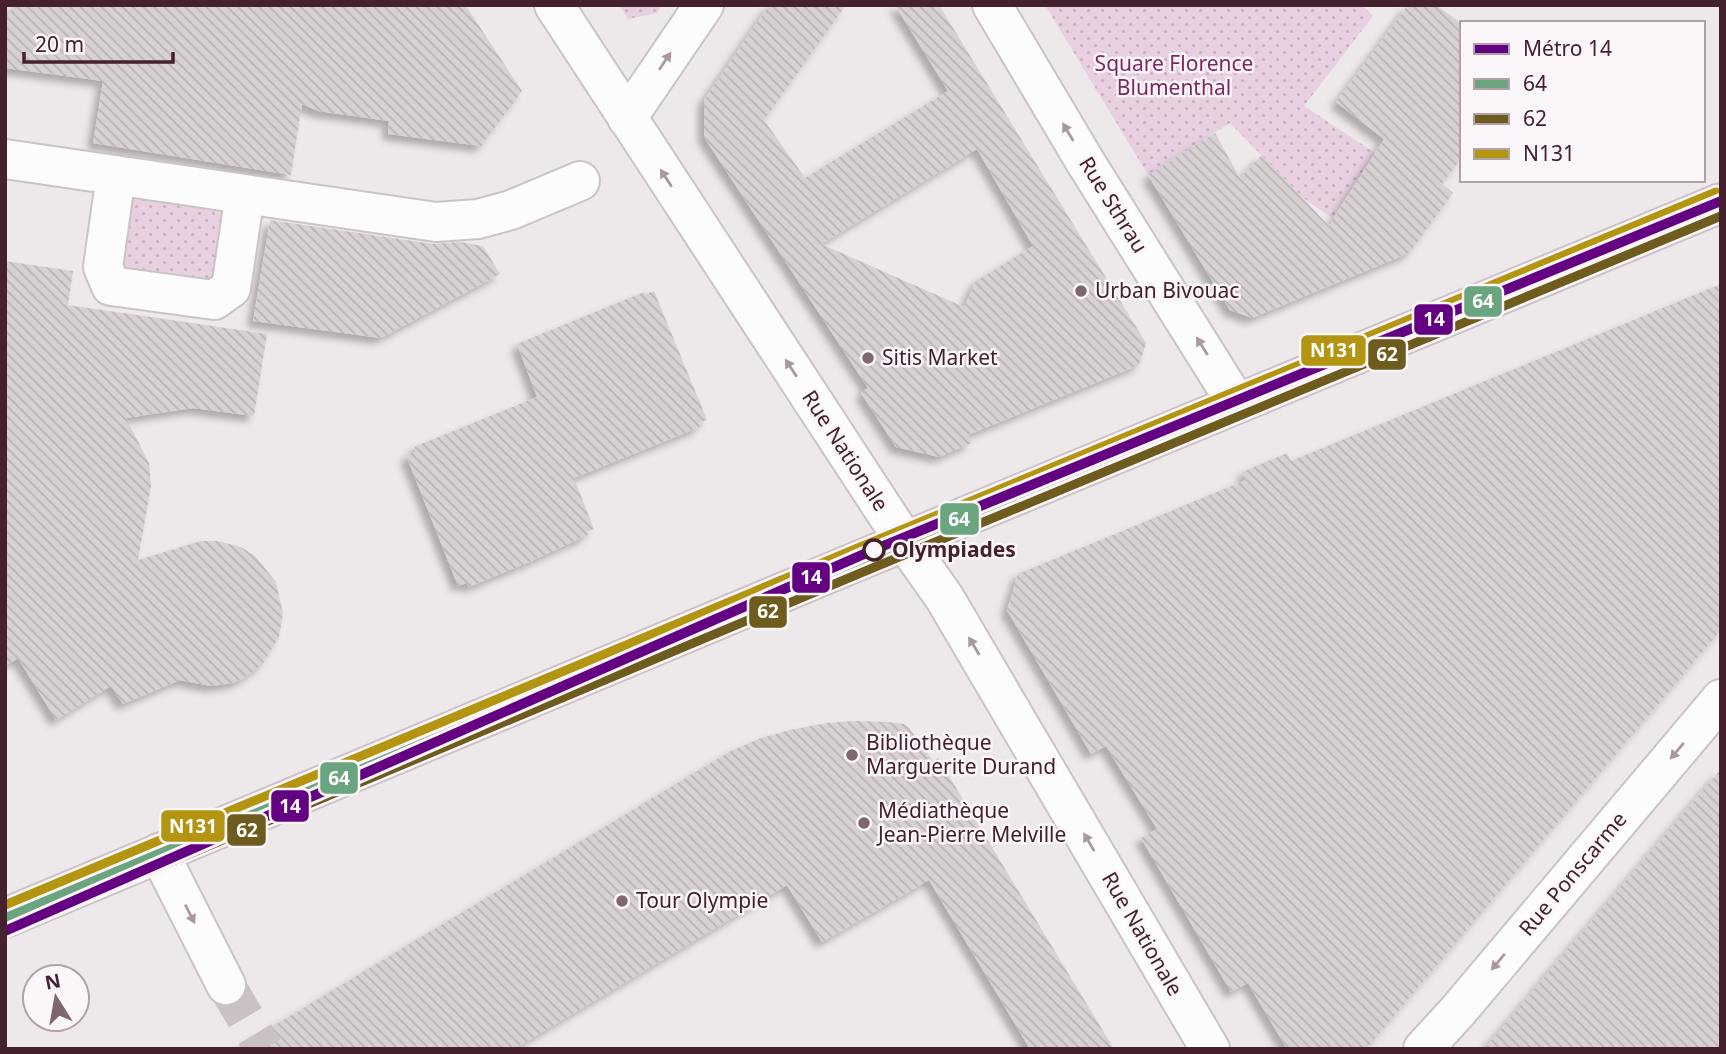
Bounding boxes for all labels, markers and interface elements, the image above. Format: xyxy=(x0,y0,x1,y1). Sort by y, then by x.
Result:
scale bar xyxy=(24,21,173,65)
legend xyxy=(1460,21,1705,182)
text: 20 m xyxy=(35,30,84,58)
text: Métro 14 xyxy=(1523,34,1612,62)
park label: Square Florence Blumenthal xyxy=(1095,49,1253,101)
one-way arrow xyxy=(658,52,672,70)
text: 64 xyxy=(1523,69,1547,97)
text: 62 xyxy=(1523,104,1547,132)
one-way arrow xyxy=(1062,123,1074,142)
text: N131 xyxy=(1523,139,1575,167)
street label: Rue Sthrau xyxy=(1073,151,1154,258)
one-way arrow xyxy=(659,169,673,187)
place label: Urban Bivouac xyxy=(1095,276,1239,304)
marker: Urban Bivouac xyxy=(1073,283,1089,299)
line badge: 64 xyxy=(1463,285,1503,318)
text: 64 xyxy=(1472,288,1494,314)
line badge: 14 xyxy=(1413,303,1454,336)
text: 14 xyxy=(1423,306,1445,332)
line badge: N131 xyxy=(1300,334,1367,367)
one-way arrow xyxy=(1195,336,1208,356)
text: N131 xyxy=(1310,337,1358,363)
line badge: 62 xyxy=(1367,338,1407,371)
text: 62 xyxy=(1376,341,1398,367)
place label: Sitis Market xyxy=(882,343,998,371)
marker: Sitis Market xyxy=(860,350,876,366)
one-way arrow xyxy=(784,358,797,378)
street label: Rue Nationale xyxy=(796,385,895,516)
line badge: 64 xyxy=(939,502,980,536)
text: 64 xyxy=(948,506,970,532)
place label: Olympiades xyxy=(892,535,1016,563)
marker: Olympiades xyxy=(863,539,885,561)
line badge: 14 xyxy=(791,561,831,594)
text: 14 xyxy=(800,564,822,590)
line badge: 62 xyxy=(748,595,788,629)
text: 62 xyxy=(757,598,779,624)
one-way arrow xyxy=(967,636,980,655)
place label: Bibliothèque Marguerite Durand xyxy=(866,728,1056,780)
one-way arrow xyxy=(1669,742,1685,760)
marker: Bibliothèque Marguerite Durand xyxy=(844,747,860,763)
line badge: 64 xyxy=(319,761,359,795)
text: 64 xyxy=(328,765,350,791)
line badge: 14 xyxy=(270,789,310,823)
text: 14 xyxy=(279,793,301,819)
place label: Médiathèque Jean-Pierre Melville xyxy=(876,796,1066,848)
street label: Rue Ponscarme xyxy=(1512,805,1632,941)
line badge: N131 xyxy=(160,809,226,843)
text: N131 xyxy=(169,813,217,839)
line badge: 62 xyxy=(226,813,267,847)
marker: Médiathèque Jean-Pierre Melville xyxy=(856,815,872,831)
text: 62 xyxy=(236,817,258,843)
one-way arrow xyxy=(1083,832,1095,852)
street label: Rue Nationale xyxy=(1096,866,1190,1001)
place label: Tour Olympie xyxy=(636,886,768,914)
marker: Tour Olympie xyxy=(614,893,630,909)
one-way arrow xyxy=(184,904,195,924)
one-way arrow xyxy=(1491,953,1506,971)
north arrow xyxy=(21,963,91,1033)
text: N xyxy=(43,967,63,996)

